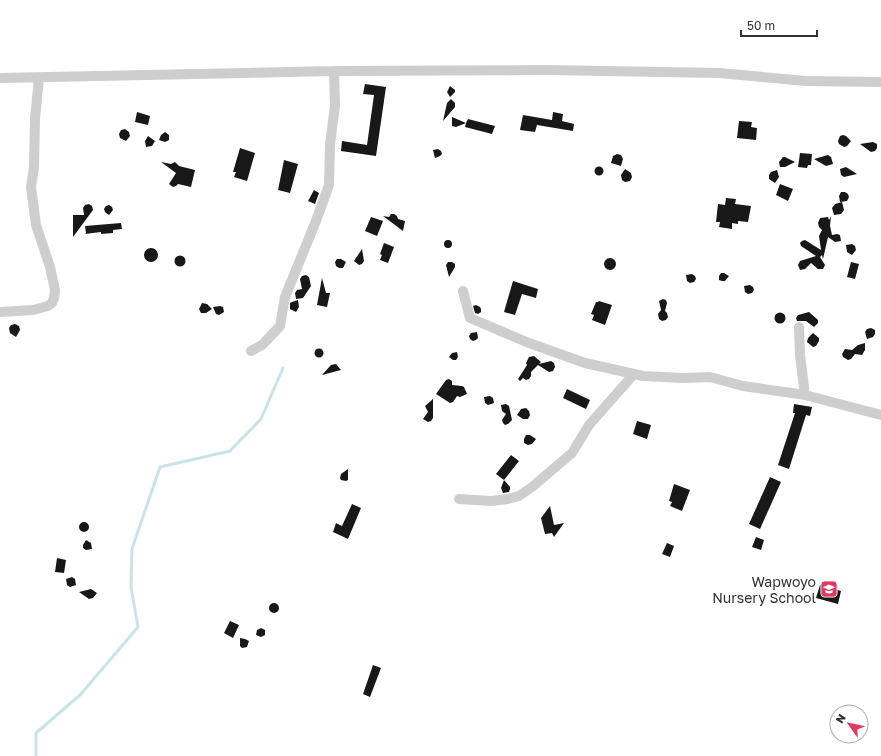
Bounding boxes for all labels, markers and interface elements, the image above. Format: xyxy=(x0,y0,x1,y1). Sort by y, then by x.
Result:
scale bar xyxy=(741,12,817,38)
text: 50 m xyxy=(747,18,775,33)
place label: Wapwoyo Nursery School xyxy=(712,573,816,606)
school or university icon: Wapwoyo Nursery School xyxy=(819,579,839,599)
north arrow xyxy=(829,704,869,744)
text: N xyxy=(832,711,848,725)

